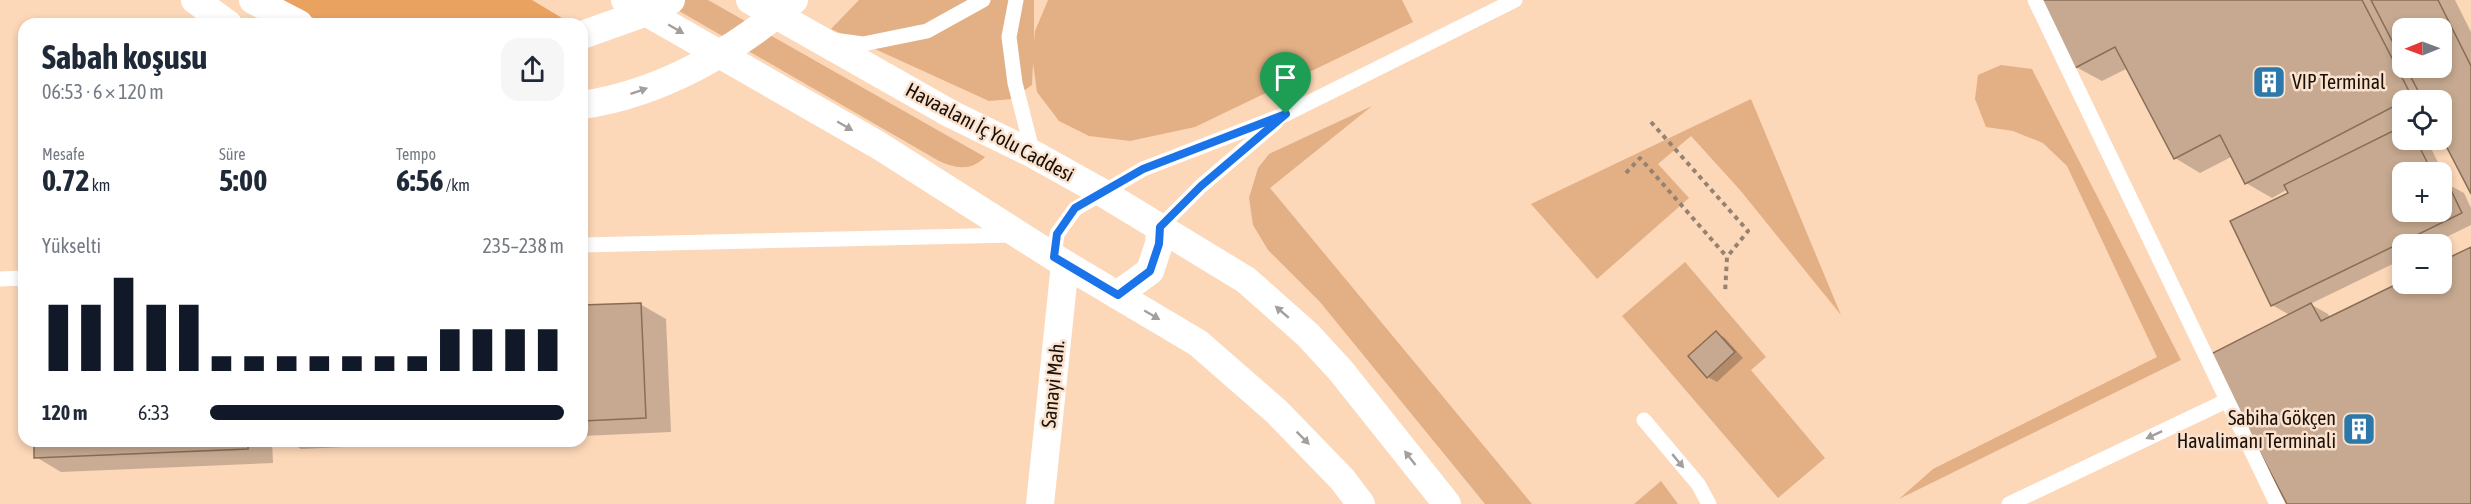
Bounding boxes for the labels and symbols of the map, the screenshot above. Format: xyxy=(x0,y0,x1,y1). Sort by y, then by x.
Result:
north arrow xyxy=(2392,18,2452,78)
one-way arrow xyxy=(668,24,685,34)
pin xyxy=(1260,52,1311,114)
building icon: VIP Terminal xyxy=(2251,64,2287,100)
place label: VIP Terminal xyxy=(2292,70,2386,93)
street label: Havaalanı İç Yolu Caddesi xyxy=(902,77,1078,186)
one-way arrow xyxy=(630,85,648,95)
one-way arrow xyxy=(837,121,854,131)
one-way arrow xyxy=(1275,306,1290,319)
one-way arrow xyxy=(1144,310,1160,321)
street label: Sanayi Mah. xyxy=(1036,339,1069,429)
place label: Sabiha Gökçen Havalimanı Terminali xyxy=(2177,406,2336,452)
building icon: Sabiha Gökçen Havalimanı Terminali xyxy=(2341,411,2377,447)
one-way arrow xyxy=(1295,430,1309,444)
one-way arrow xyxy=(2146,431,2163,440)
one-way arrow xyxy=(1404,450,1417,466)
one-way arrow xyxy=(1672,453,1685,469)

